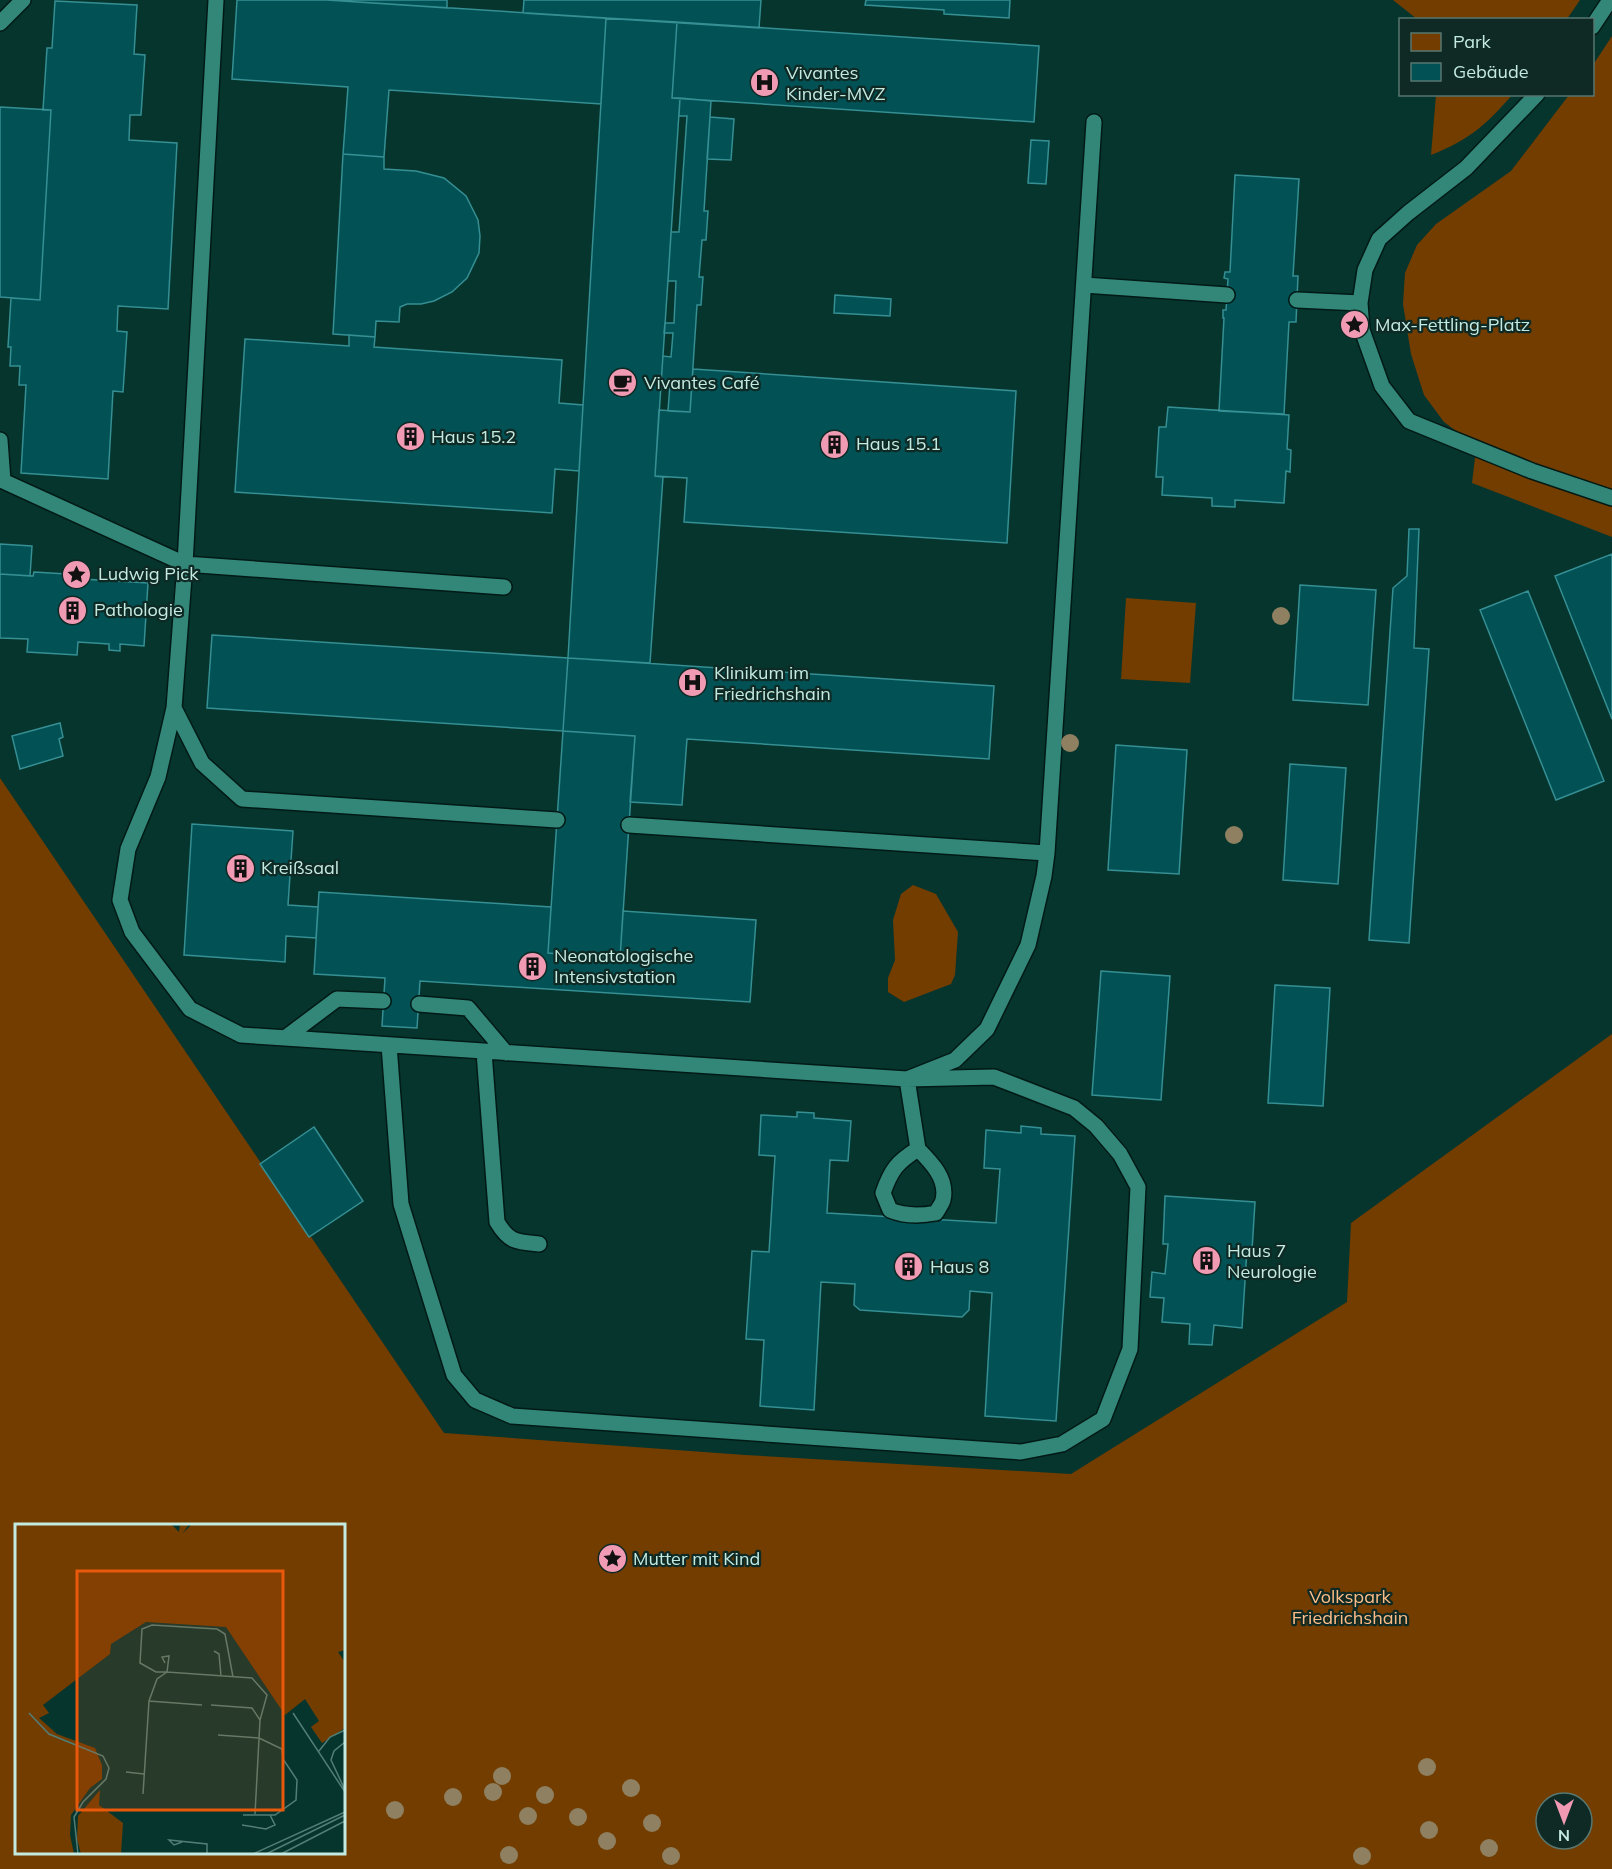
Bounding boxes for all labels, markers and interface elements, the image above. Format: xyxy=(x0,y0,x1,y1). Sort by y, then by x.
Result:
legend xyxy=(1399,18,1594,96)
text: Park xyxy=(1453,30,1492,53)
text: Gebäude xyxy=(1453,60,1529,83)
place label: Vivantes Kinder-MVZ xyxy=(786,61,886,105)
hospital icon: Vivantes Kinder-MVZ xyxy=(749,67,781,99)
place icon: Max-Fettling-Platz xyxy=(1338,309,1370,341)
place label: Max-Fettling-Platz xyxy=(1375,313,1530,336)
cafe icon: Vivantes Café xyxy=(607,367,639,399)
place label: Vivantes Café xyxy=(644,371,760,394)
building icon: Haus 15.2 xyxy=(394,421,426,453)
place label: Haus 15.2 xyxy=(431,425,516,448)
building icon: Haus 15.1 xyxy=(819,428,851,460)
place label: Haus 15.1 xyxy=(856,432,941,455)
place icon: Ludwig Pick xyxy=(61,558,93,590)
place label: Ludwig Pick xyxy=(98,562,199,585)
building icon: Pathologie xyxy=(57,594,89,626)
place label: Pathologie xyxy=(94,598,183,621)
place label: Klinikum im Friedrichshain xyxy=(714,661,831,705)
hospital icon: Klinikum im Friedrichshain xyxy=(677,667,709,699)
building icon: Kreißsaal xyxy=(224,852,256,884)
place label: Kreißsaal xyxy=(261,856,339,879)
place label: Neonatologische Intensivstation xyxy=(554,944,693,988)
building icon: Neonatologische Intensivstation xyxy=(517,950,549,982)
place label: Haus 7 Neurologie xyxy=(1227,1239,1317,1283)
building icon: Haus 7 Neurologie xyxy=(1190,1245,1222,1277)
building icon: Haus 8 xyxy=(893,1251,925,1283)
place label: Haus 8 xyxy=(930,1255,989,1278)
inset map xyxy=(15,1524,345,1854)
place icon: Mutter mit Kind xyxy=(596,1543,628,1575)
place label: Mutter mit Kind xyxy=(633,1547,760,1570)
park label: Volkspark Friedrichshain xyxy=(1292,1585,1408,1629)
north arrow xyxy=(1534,1791,1594,1851)
text: N xyxy=(1558,1826,1570,1846)

